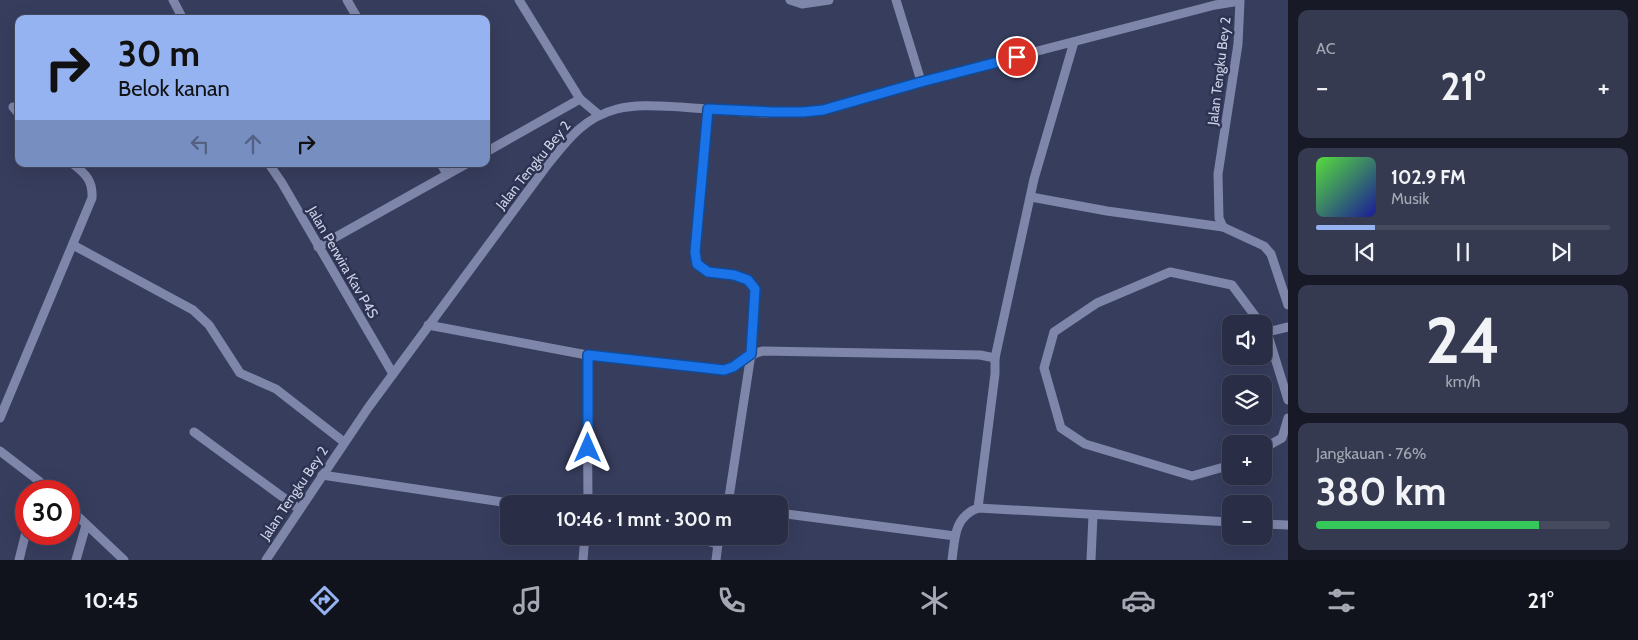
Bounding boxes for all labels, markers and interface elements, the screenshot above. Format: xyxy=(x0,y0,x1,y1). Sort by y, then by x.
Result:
street label: Jalan Tengku Bey 2 xyxy=(1203,16,1235,127)
text: 30 m xyxy=(118,32,200,75)
icon: right xyxy=(35,35,100,100)
pin xyxy=(996,36,1038,78)
text: AC xyxy=(1316,39,1336,58)
icon: arrive xyxy=(1003,43,1031,71)
text: 21° xyxy=(1440,63,1486,110)
text: − xyxy=(1316,70,1328,104)
text: + xyxy=(1598,70,1610,104)
text: Belok kanan xyxy=(118,75,230,102)
street label: Jalan Tengku Bey 2 xyxy=(491,117,574,214)
icon: left xyxy=(186,130,214,158)
icon: ahead xyxy=(239,130,267,158)
icon: right xyxy=(292,130,320,158)
text: 102.9 FM xyxy=(1391,166,1466,189)
text: Musik xyxy=(1391,189,1429,208)
street label: Jalan Perwira Kav P4S xyxy=(303,202,382,321)
icon: previous xyxy=(1351,238,1379,266)
icon: pause xyxy=(1449,238,1477,266)
icon: next xyxy=(1547,238,1575,266)
text: 24 xyxy=(1426,300,1500,379)
map controls xyxy=(1222,315,1272,545)
button: sound xyxy=(1222,315,1272,365)
text: km/h xyxy=(1445,372,1481,391)
button: layers xyxy=(1222,375,1272,425)
position arrow xyxy=(561,421,613,473)
button: + xyxy=(1222,435,1272,485)
street label: Jalan Tengku Bey 2 xyxy=(255,443,332,544)
text: Jangkauan · 76% xyxy=(1316,444,1426,463)
text: 380 km xyxy=(1316,468,1446,515)
speed limit sign: 30 xyxy=(15,480,80,545)
button: − xyxy=(1222,495,1272,545)
text: 10:46 · 1 mnt · 300 m xyxy=(556,508,732,531)
icon: directions xyxy=(307,583,342,618)
icon: music xyxy=(510,583,545,618)
icon: phone xyxy=(714,583,749,618)
icon: climate xyxy=(917,583,952,618)
icon: car xyxy=(1121,583,1156,618)
icon: filters xyxy=(1324,583,1359,618)
text: 10:45 xyxy=(84,587,138,614)
text: 21° xyxy=(1528,587,1554,614)

